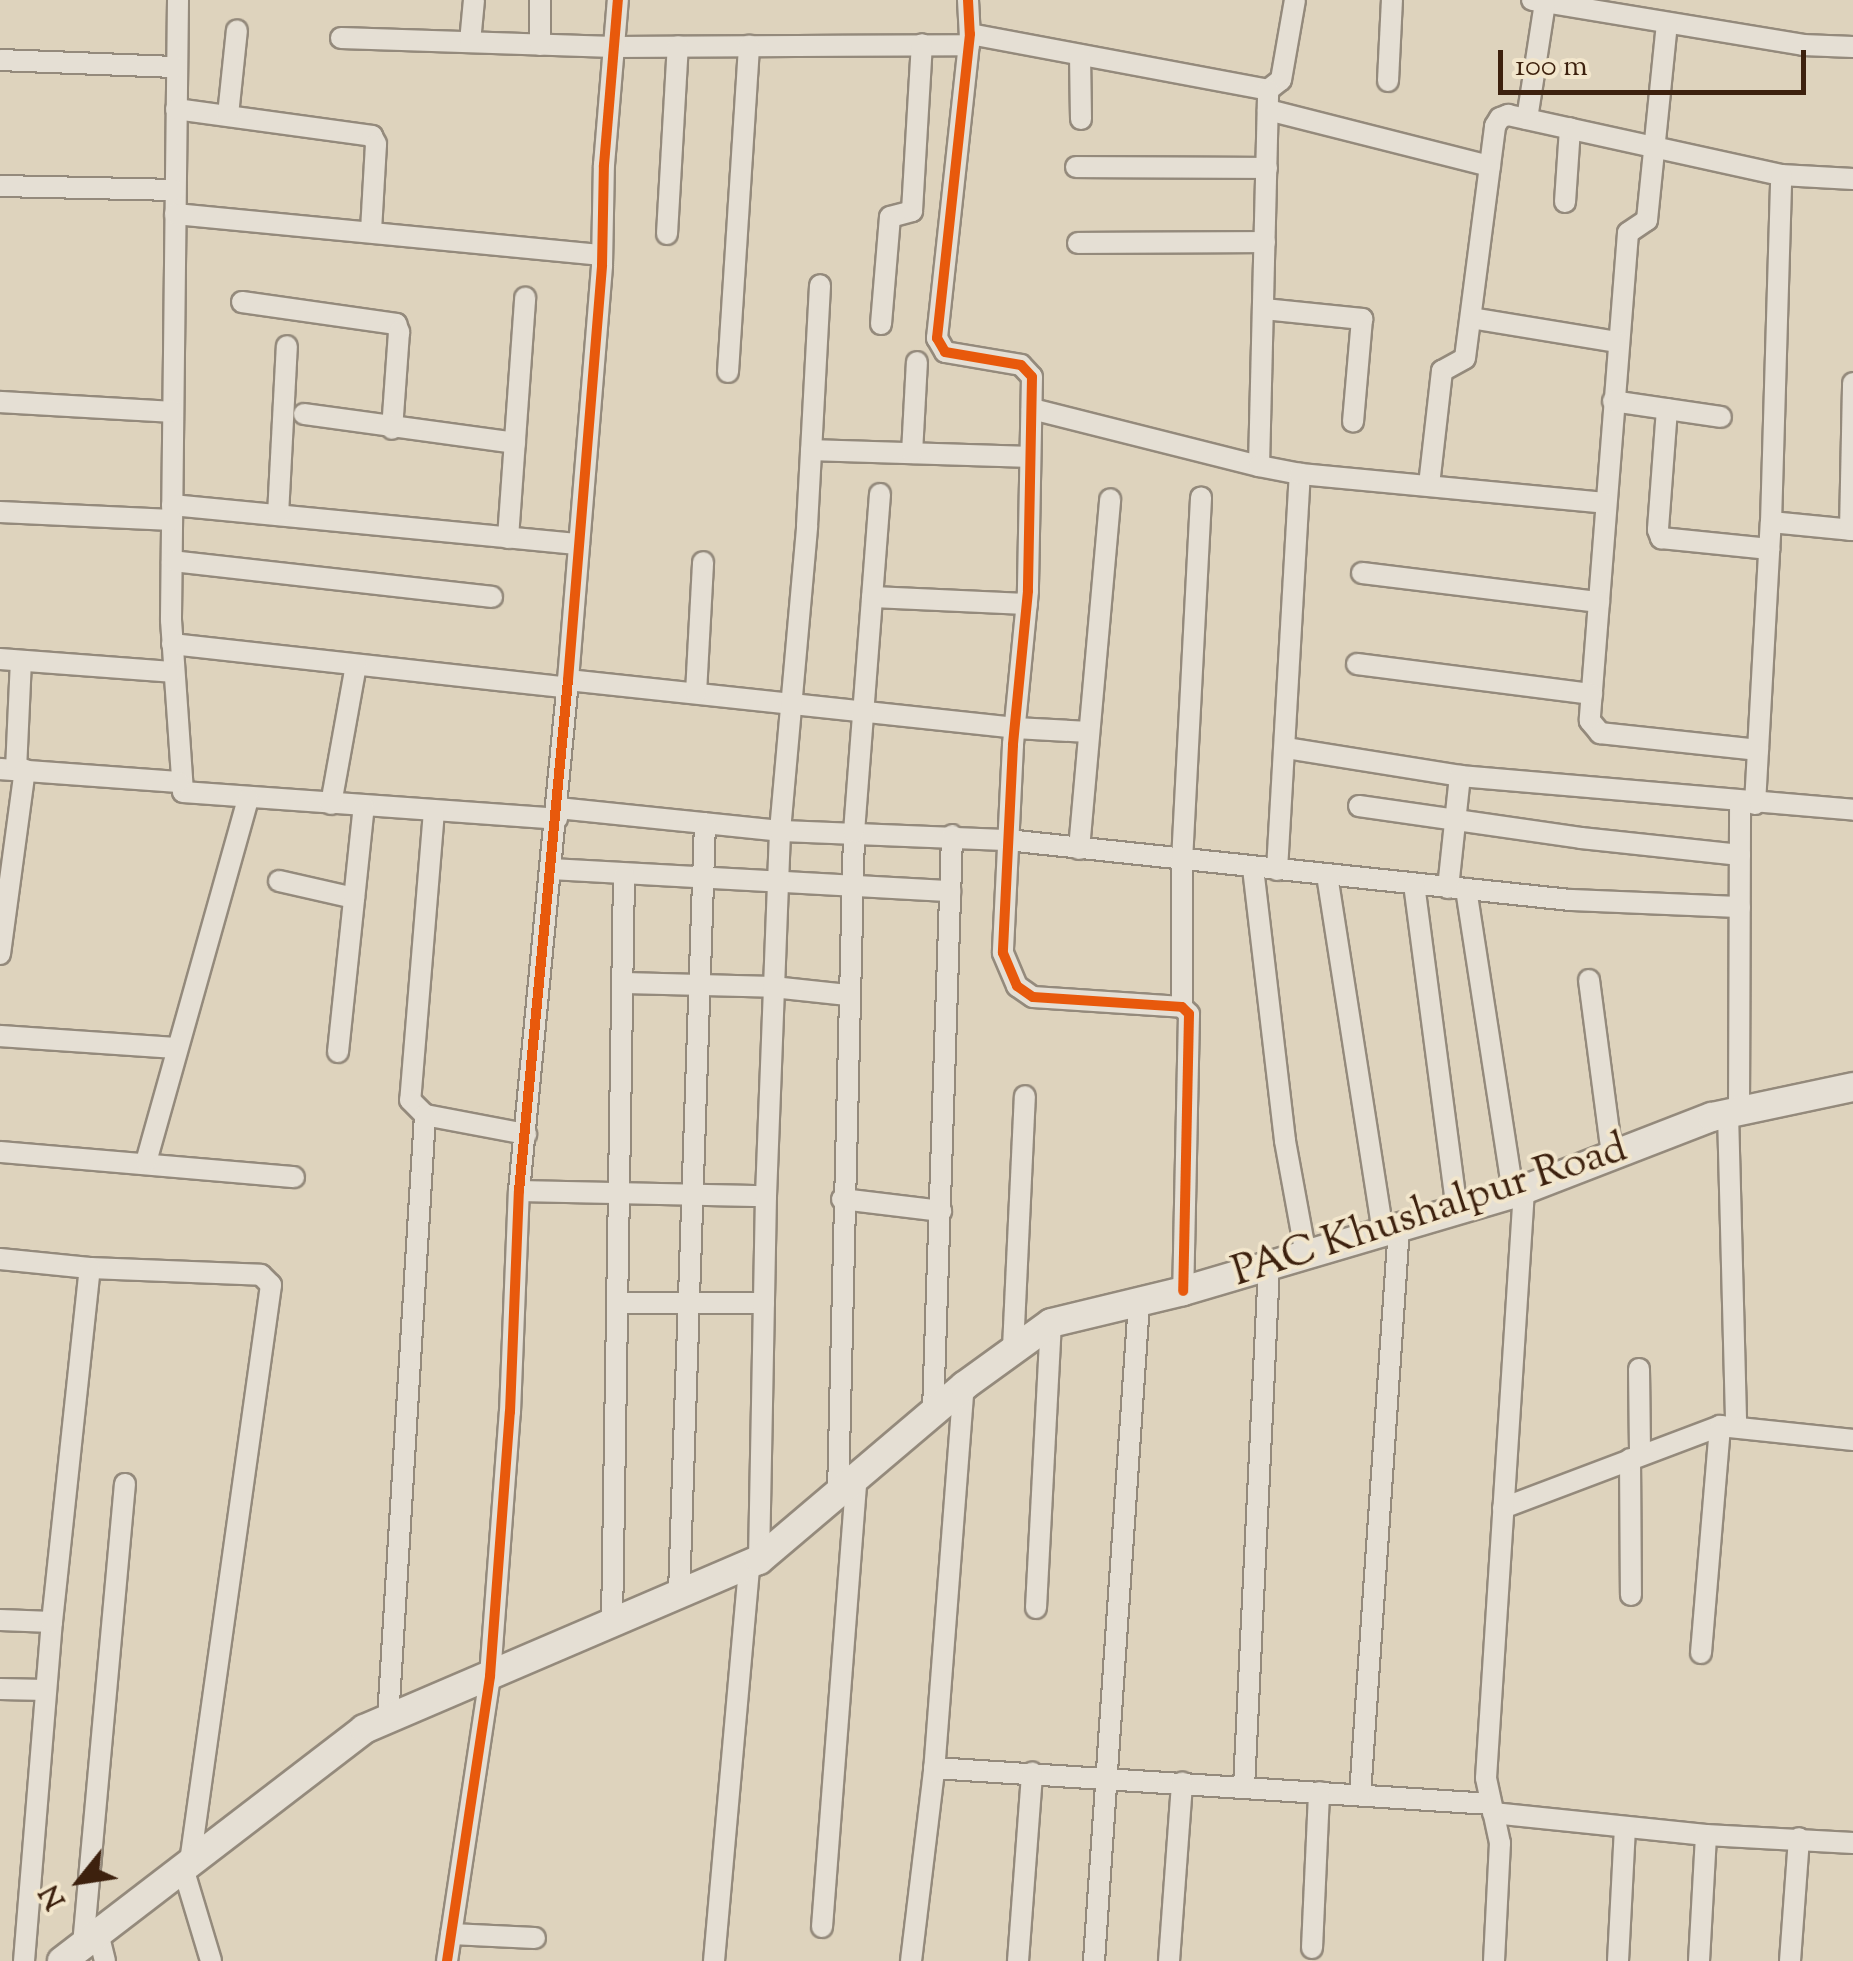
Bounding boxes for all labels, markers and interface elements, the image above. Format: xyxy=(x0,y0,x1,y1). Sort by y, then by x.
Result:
scale bar xyxy=(1503,30,1810,92)
text: 100 m xyxy=(1515,46,1588,89)
street label: PAC Khushalpur Road xyxy=(1226,1124,1634,1300)
north arrow xyxy=(30,1831,130,1931)
text: N xyxy=(31,1876,77,1916)

